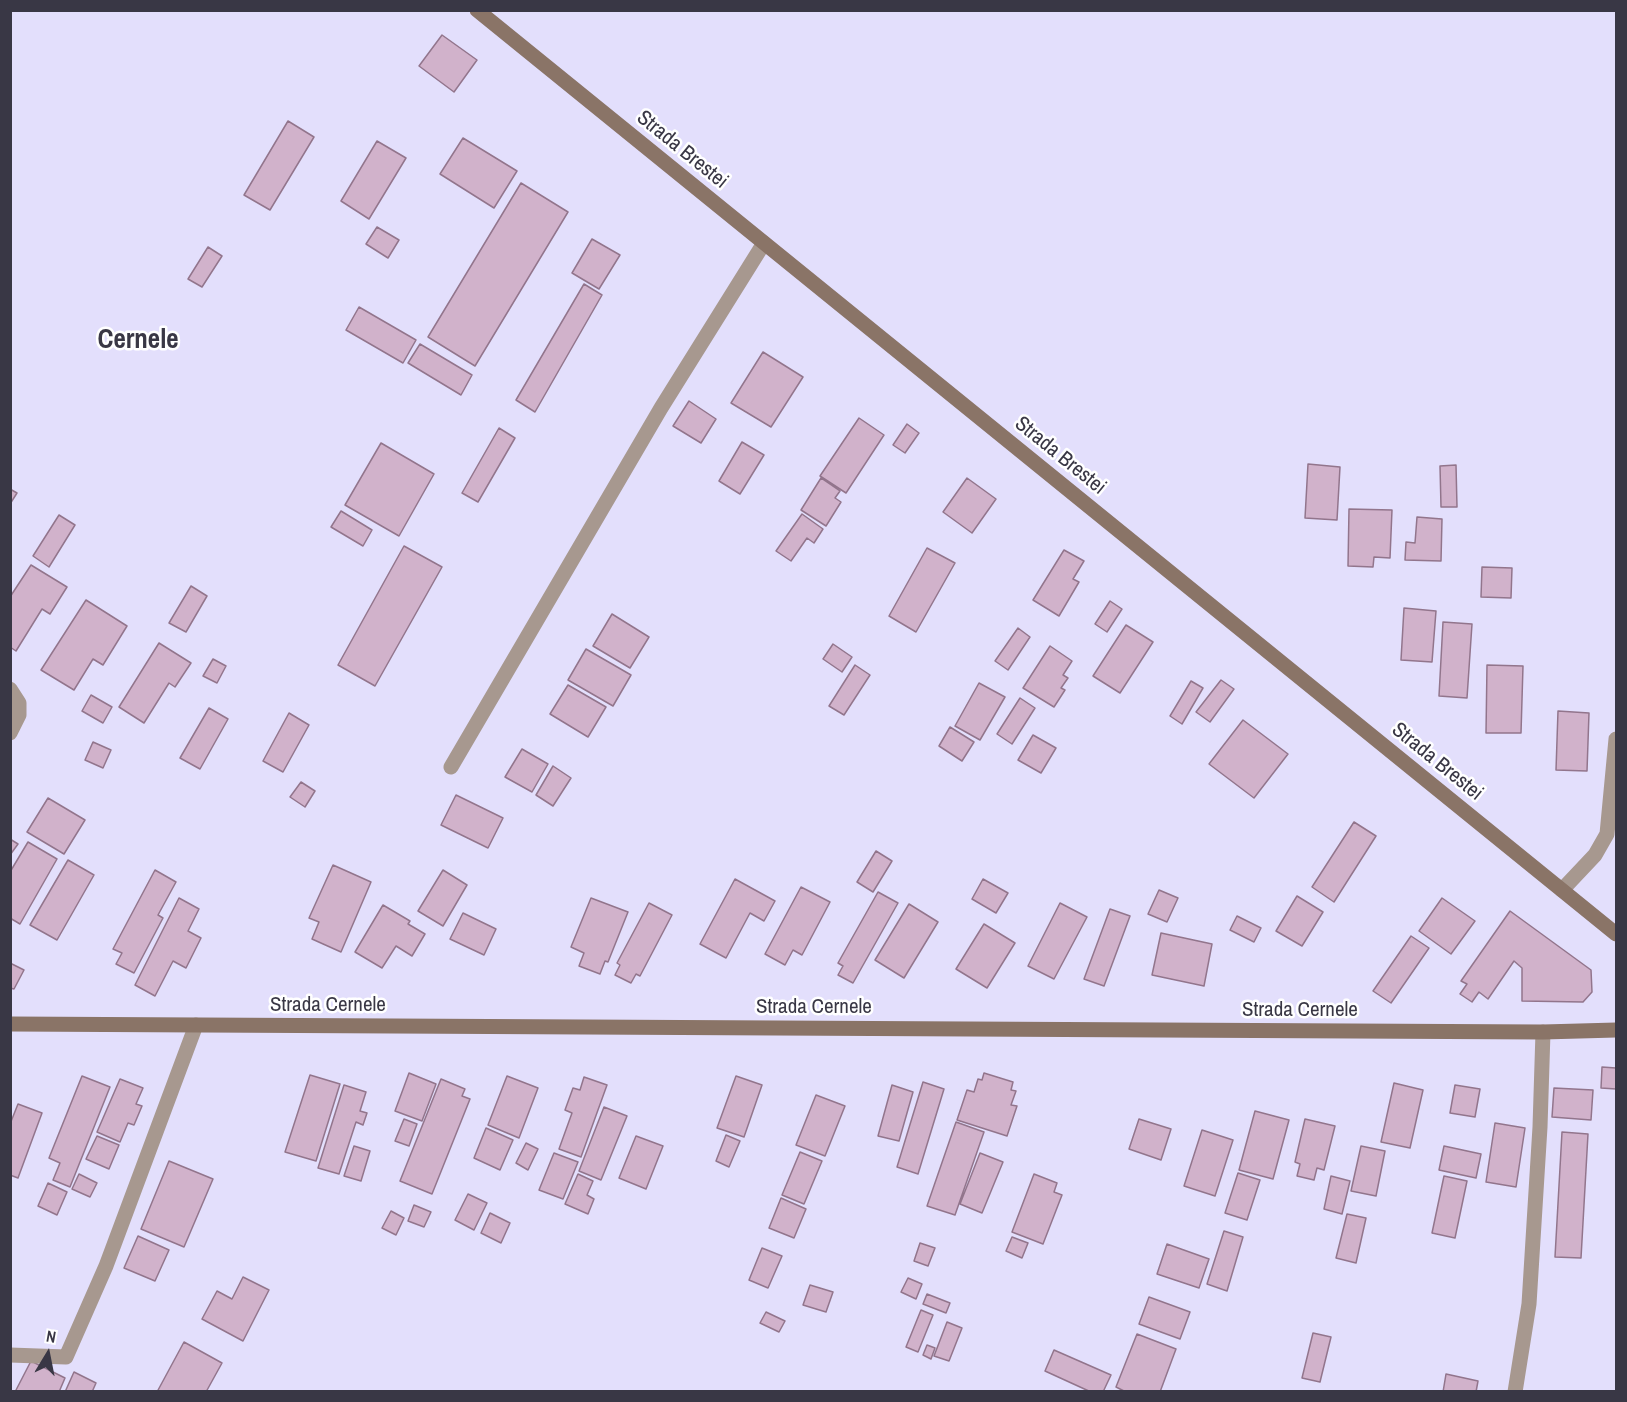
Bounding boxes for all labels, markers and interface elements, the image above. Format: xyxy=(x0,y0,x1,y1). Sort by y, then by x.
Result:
street label: Strada Brestei xyxy=(631,106,733,194)
district label: Cernele xyxy=(97,325,179,357)
street label: Strada Brestei xyxy=(1009,412,1111,500)
street label: Strada Brestei xyxy=(1386,718,1488,806)
street label: Strada Cernele xyxy=(270,992,386,1018)
street label: Strada Cernele xyxy=(756,994,872,1020)
street label: Strada Cernele xyxy=(1242,997,1358,1023)
north arrow xyxy=(18,1324,78,1384)
text: N xyxy=(45,1325,58,1348)

